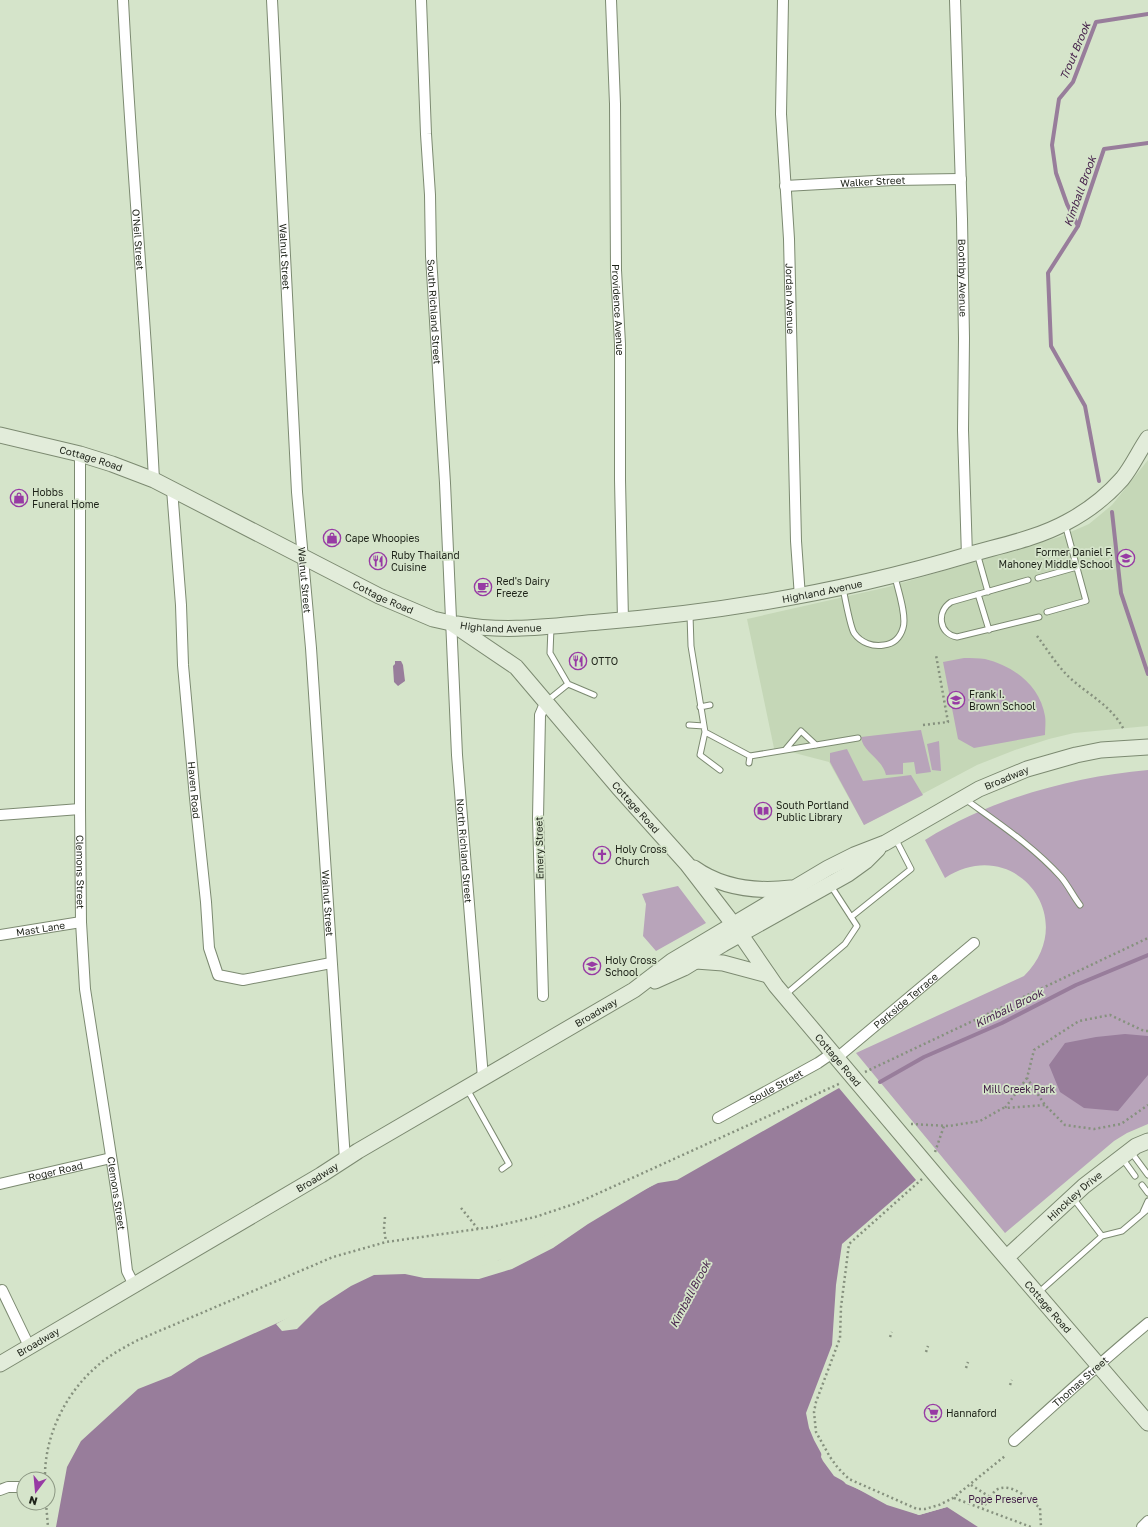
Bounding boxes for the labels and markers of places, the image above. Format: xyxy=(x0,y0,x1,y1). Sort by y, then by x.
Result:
place label: Hobbs Funeral Home xyxy=(32,486,100,510)
shop icon: Hobbs Funeral Home xyxy=(9,488,29,508)
shop icon: Cape Whoopies xyxy=(322,528,342,548)
place label: Cape Whoopies xyxy=(345,532,420,544)
place label: Former Daniel F. Mahoney Middle School xyxy=(999,546,1113,570)
school or university icon: Former Daniel F. Mahoney Middle School xyxy=(1116,548,1136,568)
place label: Ruby Thailand Cuisine xyxy=(391,549,460,573)
restaurant icon: Ruby Thailand Cuisine xyxy=(368,551,388,571)
place label: Red's Dairy Freeze xyxy=(496,575,550,599)
cafe icon: Red's Dairy Freeze xyxy=(473,577,493,597)
restaurant icon: OTTO xyxy=(568,651,588,671)
place label: OTTO xyxy=(591,655,618,667)
place label: Frank I. Brown School xyxy=(969,688,1035,712)
school or university icon: Frank I. Brown School xyxy=(946,690,966,710)
place label: South Portland Public Library xyxy=(776,799,849,823)
library icon: South Portland Public Library xyxy=(753,801,773,821)
place label: Holy Cross Church xyxy=(615,843,667,867)
church icon: Holy Cross Church xyxy=(592,845,612,865)
place label: Holy Cross School xyxy=(605,954,657,978)
school or university icon: Holy Cross School xyxy=(582,956,602,976)
supermarket icon: Hannaford xyxy=(923,1403,943,1423)
place label: Hannaford xyxy=(946,1407,997,1419)

